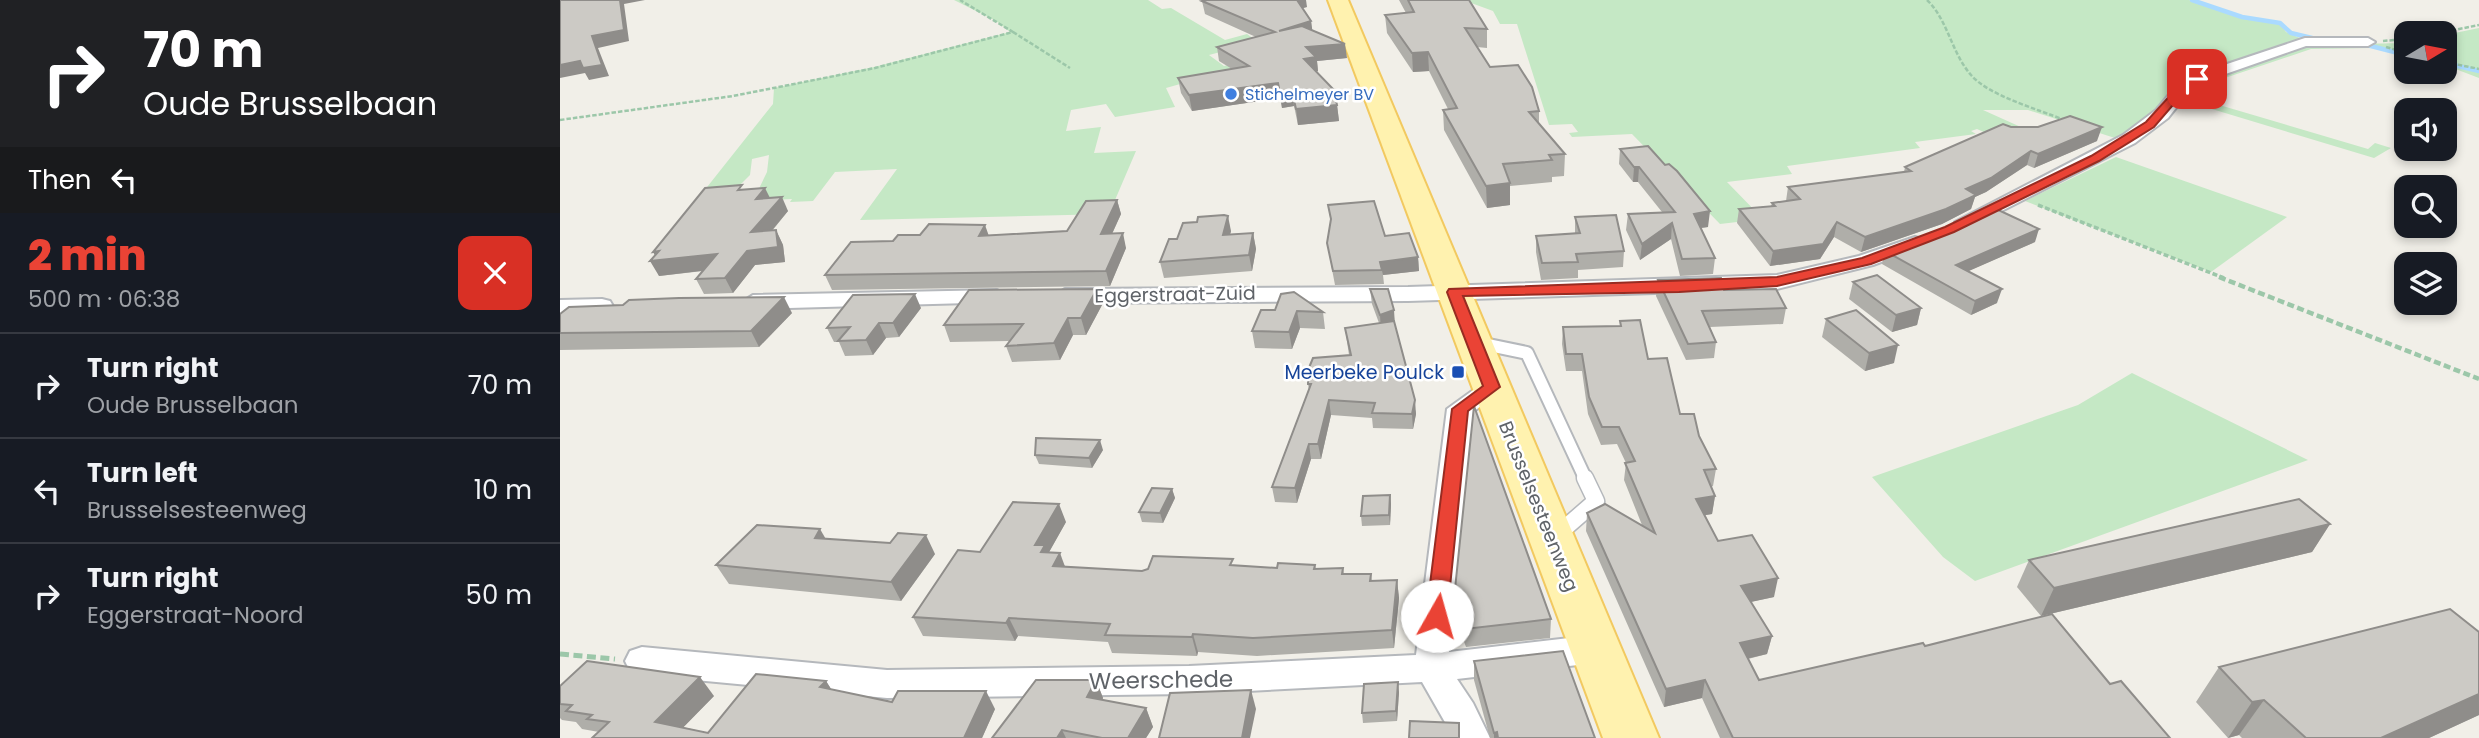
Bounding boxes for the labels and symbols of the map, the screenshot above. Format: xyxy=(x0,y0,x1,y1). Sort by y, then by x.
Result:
north arrow xyxy=(2394,21,2457,84)
pin xyxy=(2167,49,2227,109)
place label: Stichelmeyer BV xyxy=(1245,83,1374,106)
marker: Stichelmeyer BV xyxy=(1223,86,1239,102)
street label: Eggerstraat-Zuid xyxy=(1094,280,1256,309)
place label: Meerbeke Poulck xyxy=(1284,359,1444,386)
marker: Meerbeke Poulck xyxy=(1450,364,1466,380)
street label: Brusselsesteenweg xyxy=(1492,417,1585,595)
position arrow xyxy=(1400,579,1474,653)
street label: Weerschede xyxy=(1089,663,1233,697)

